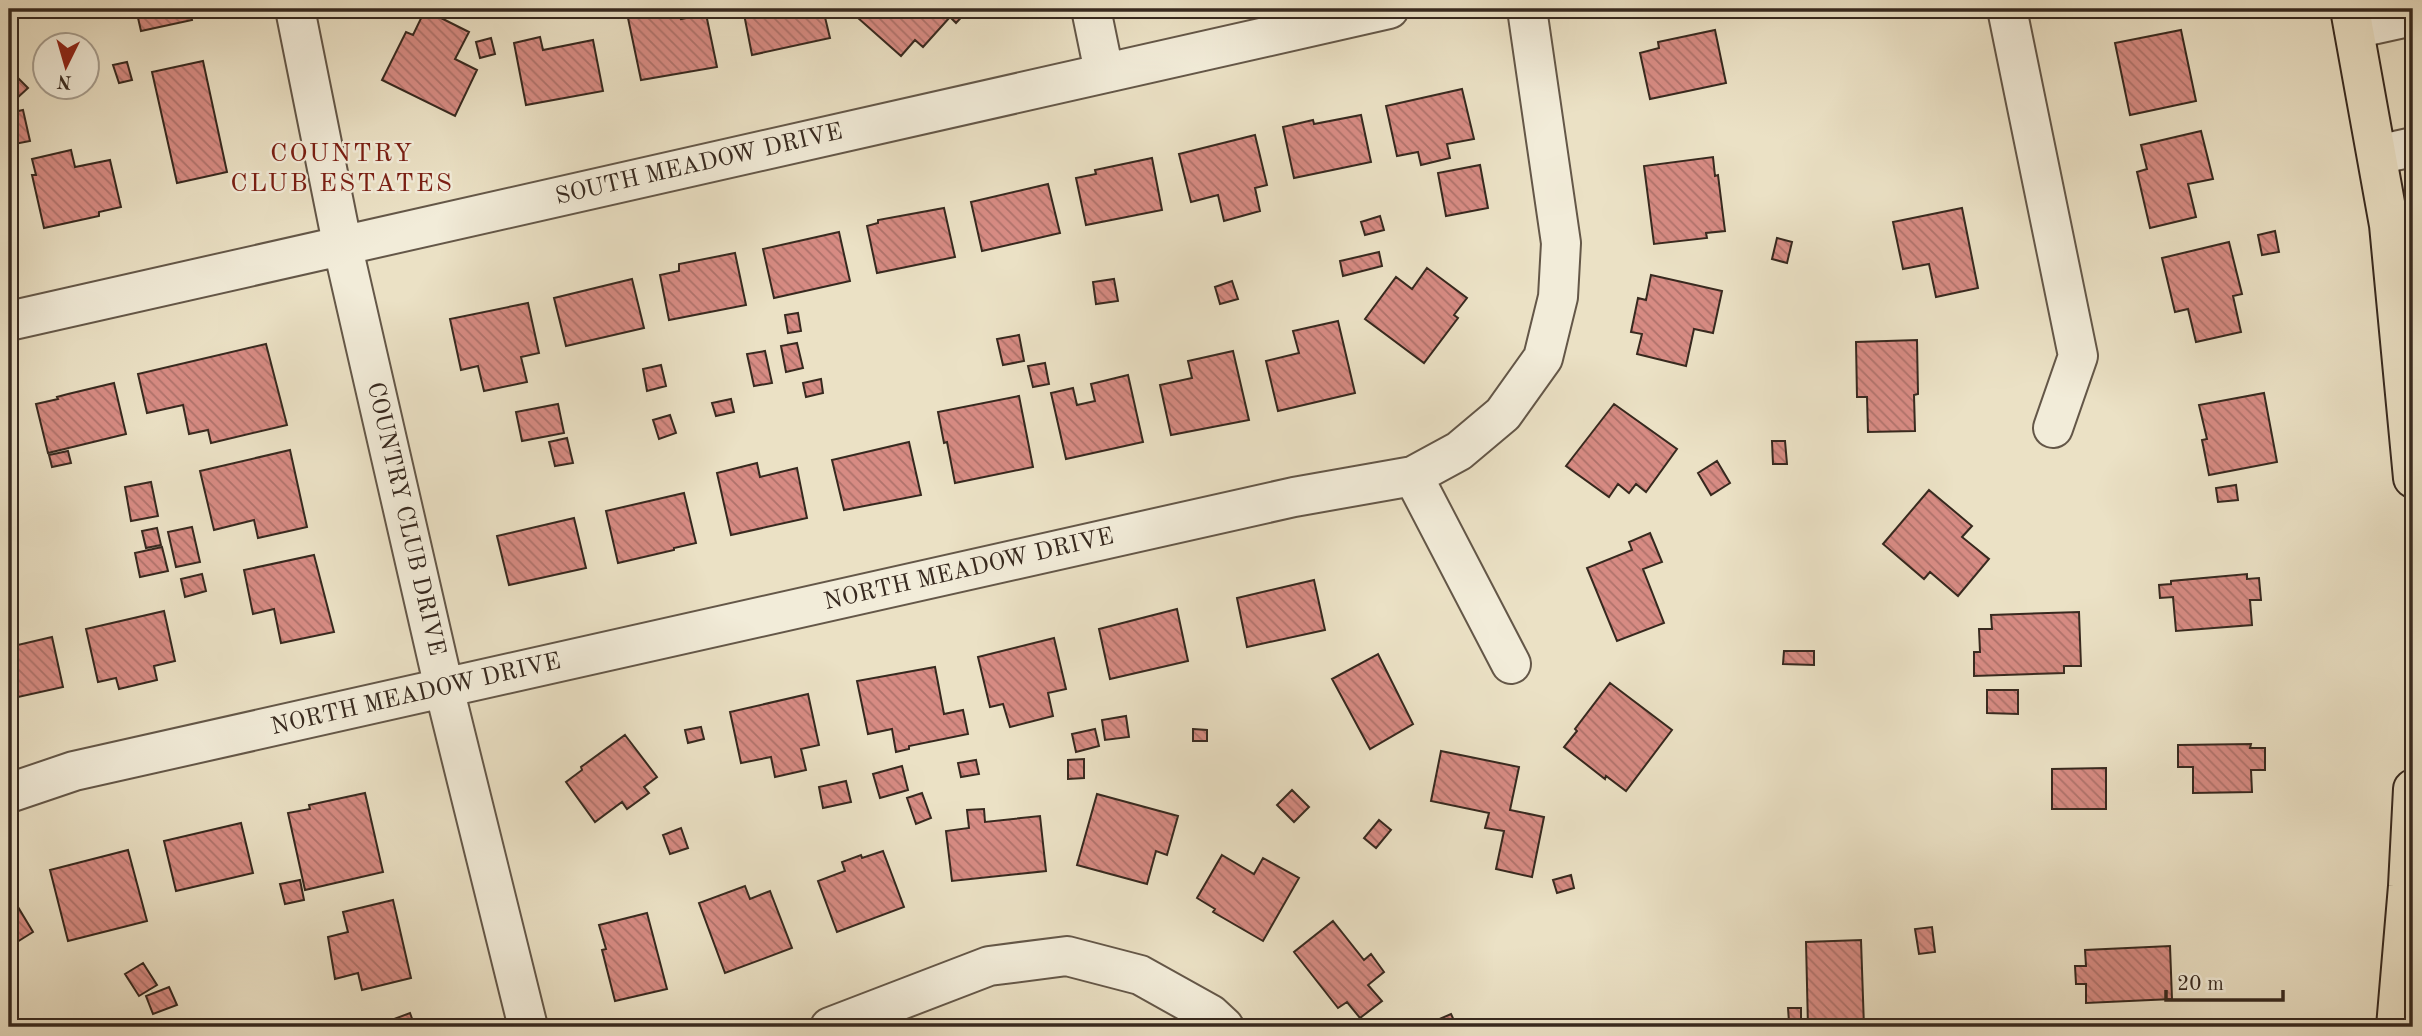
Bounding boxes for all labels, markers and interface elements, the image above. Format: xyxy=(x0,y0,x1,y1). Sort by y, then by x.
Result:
north arrow xyxy=(32,32,102,102)
text: N xyxy=(56,70,73,91)
street label: SOUTH MEADOW DRIVE xyxy=(553,120,845,210)
district label: COUNTRY CLUB ESTATES xyxy=(230,141,454,197)
street label: COUNTRY CLUB DRIVE xyxy=(362,380,448,658)
street label: NORTH MEADOW DRIVE xyxy=(822,525,1116,615)
street label: NORTH MEADOW DRIVE xyxy=(269,650,563,740)
scale bar xyxy=(2166,959,2284,1003)
text: 20 m xyxy=(2177,974,2224,995)

